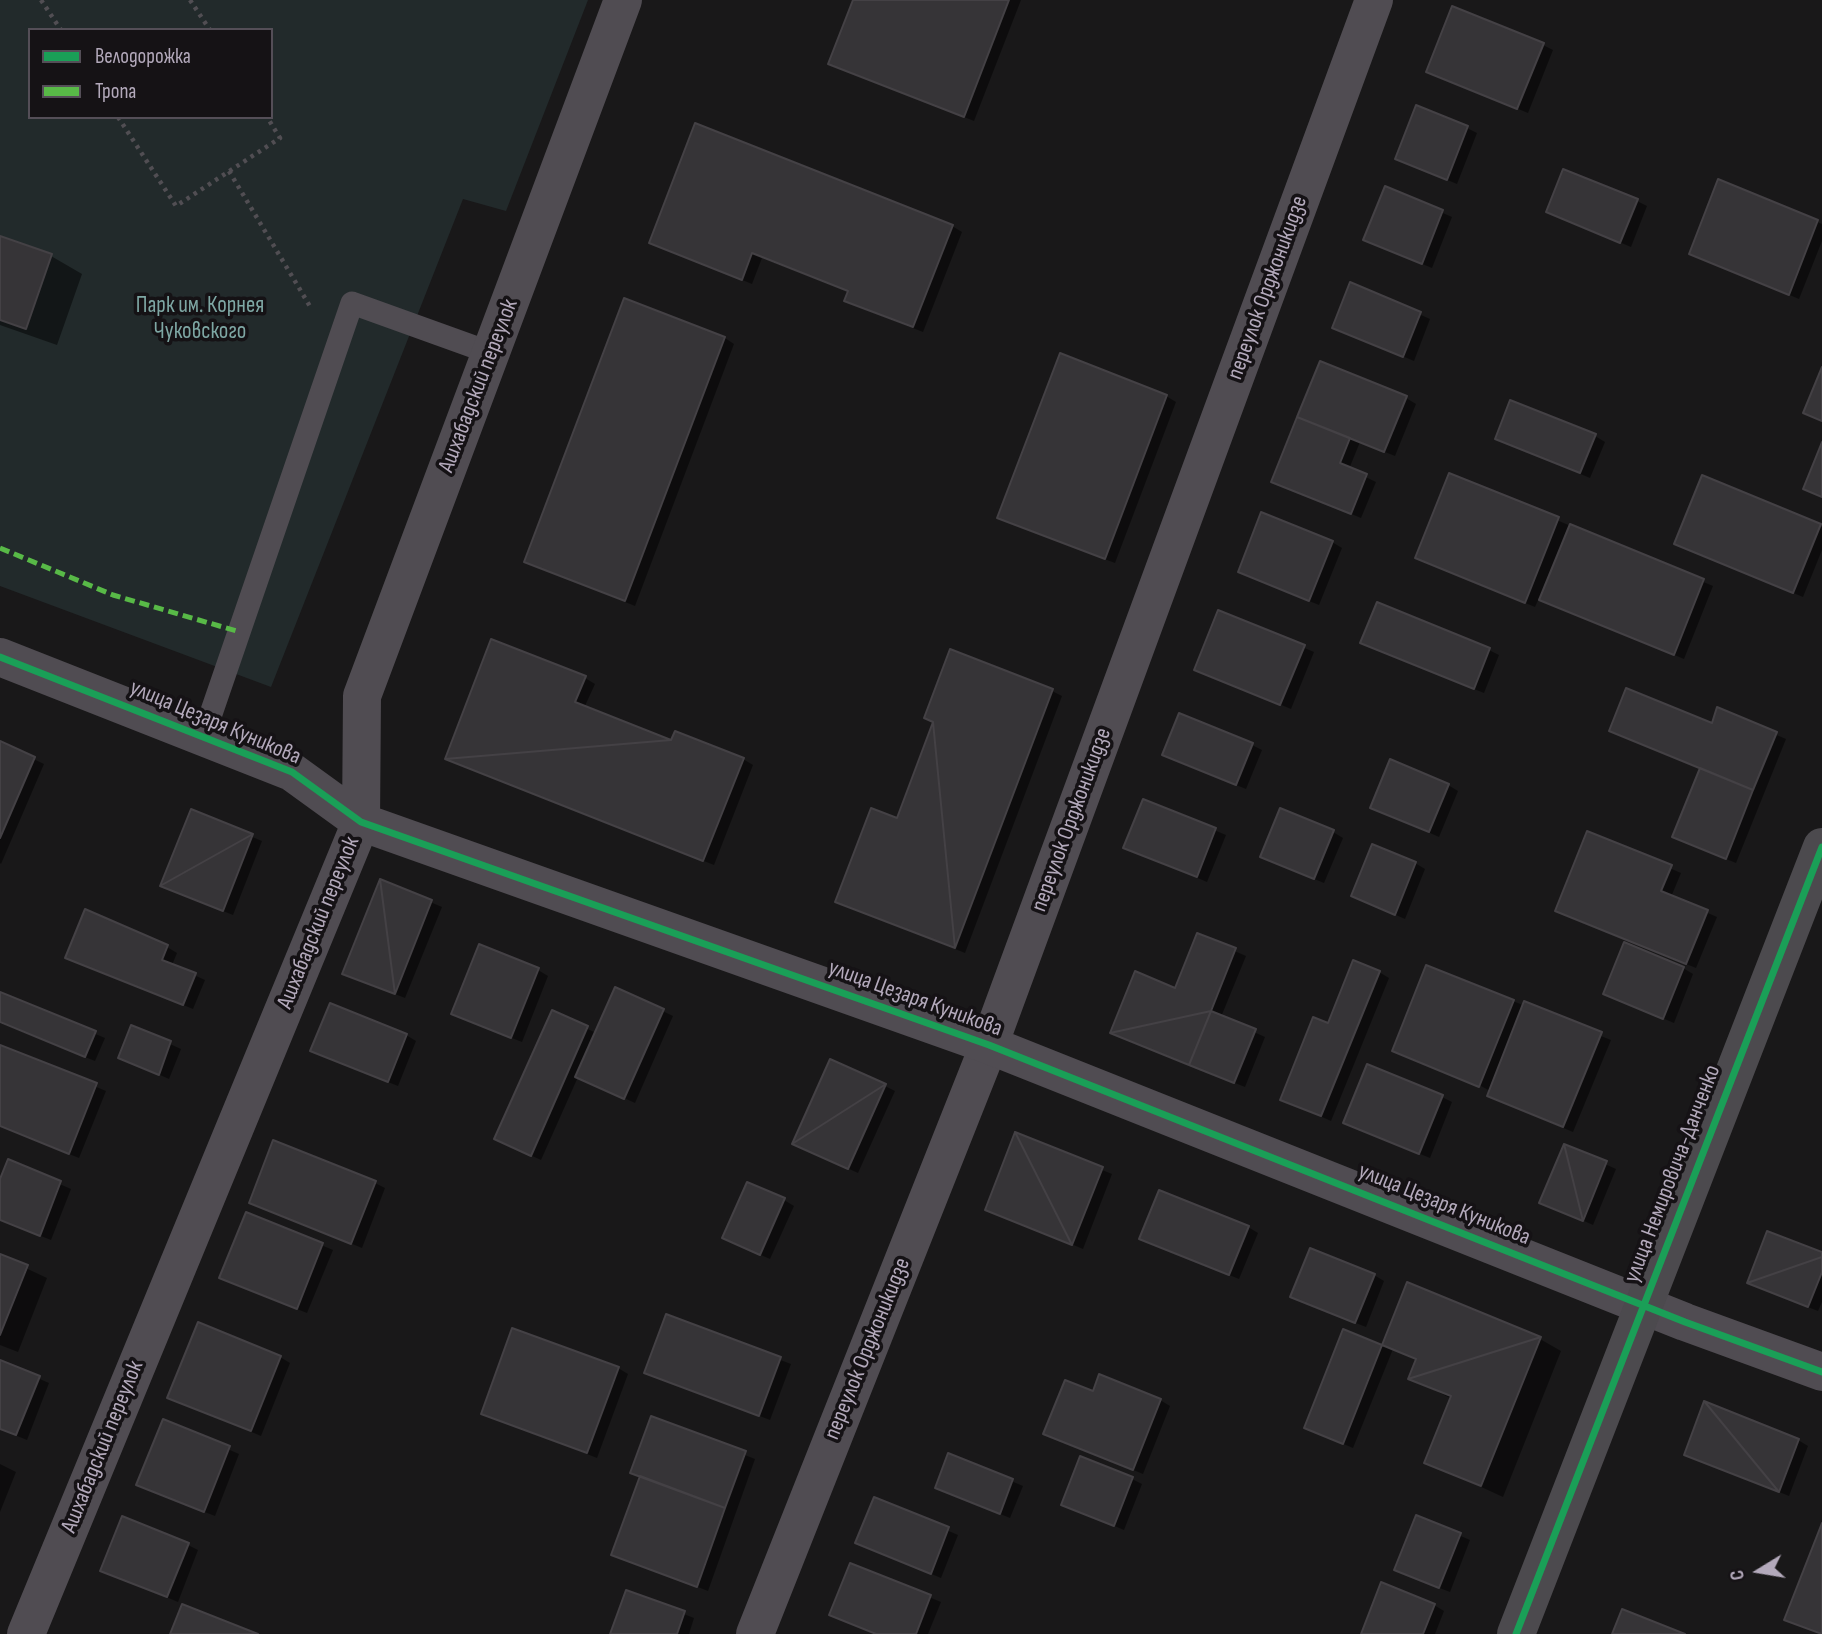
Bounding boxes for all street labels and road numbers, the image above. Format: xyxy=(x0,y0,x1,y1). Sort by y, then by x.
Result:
street label: переулок Орджоникидзе xyxy=(1222,192,1314,384)
street label: Ашхабадский переулок xyxy=(433,296,525,476)
street label: улица Цезаря Куникова xyxy=(125,675,305,771)
street label: переулок Орджоникидзе xyxy=(1026,724,1118,916)
street label: Ашхабадский переулок xyxy=(272,833,366,1013)
street label: улица Цезаря Куникова xyxy=(824,955,1006,1043)
street label: улица Немировича-Данченко xyxy=(1619,1061,1727,1287)
street label: улица Цезаря Куникова xyxy=(1354,1158,1534,1252)
street label: переулок Орджоникидзе xyxy=(819,1254,917,1444)
street label: Ашхабадский переулок xyxy=(56,1357,150,1537)

